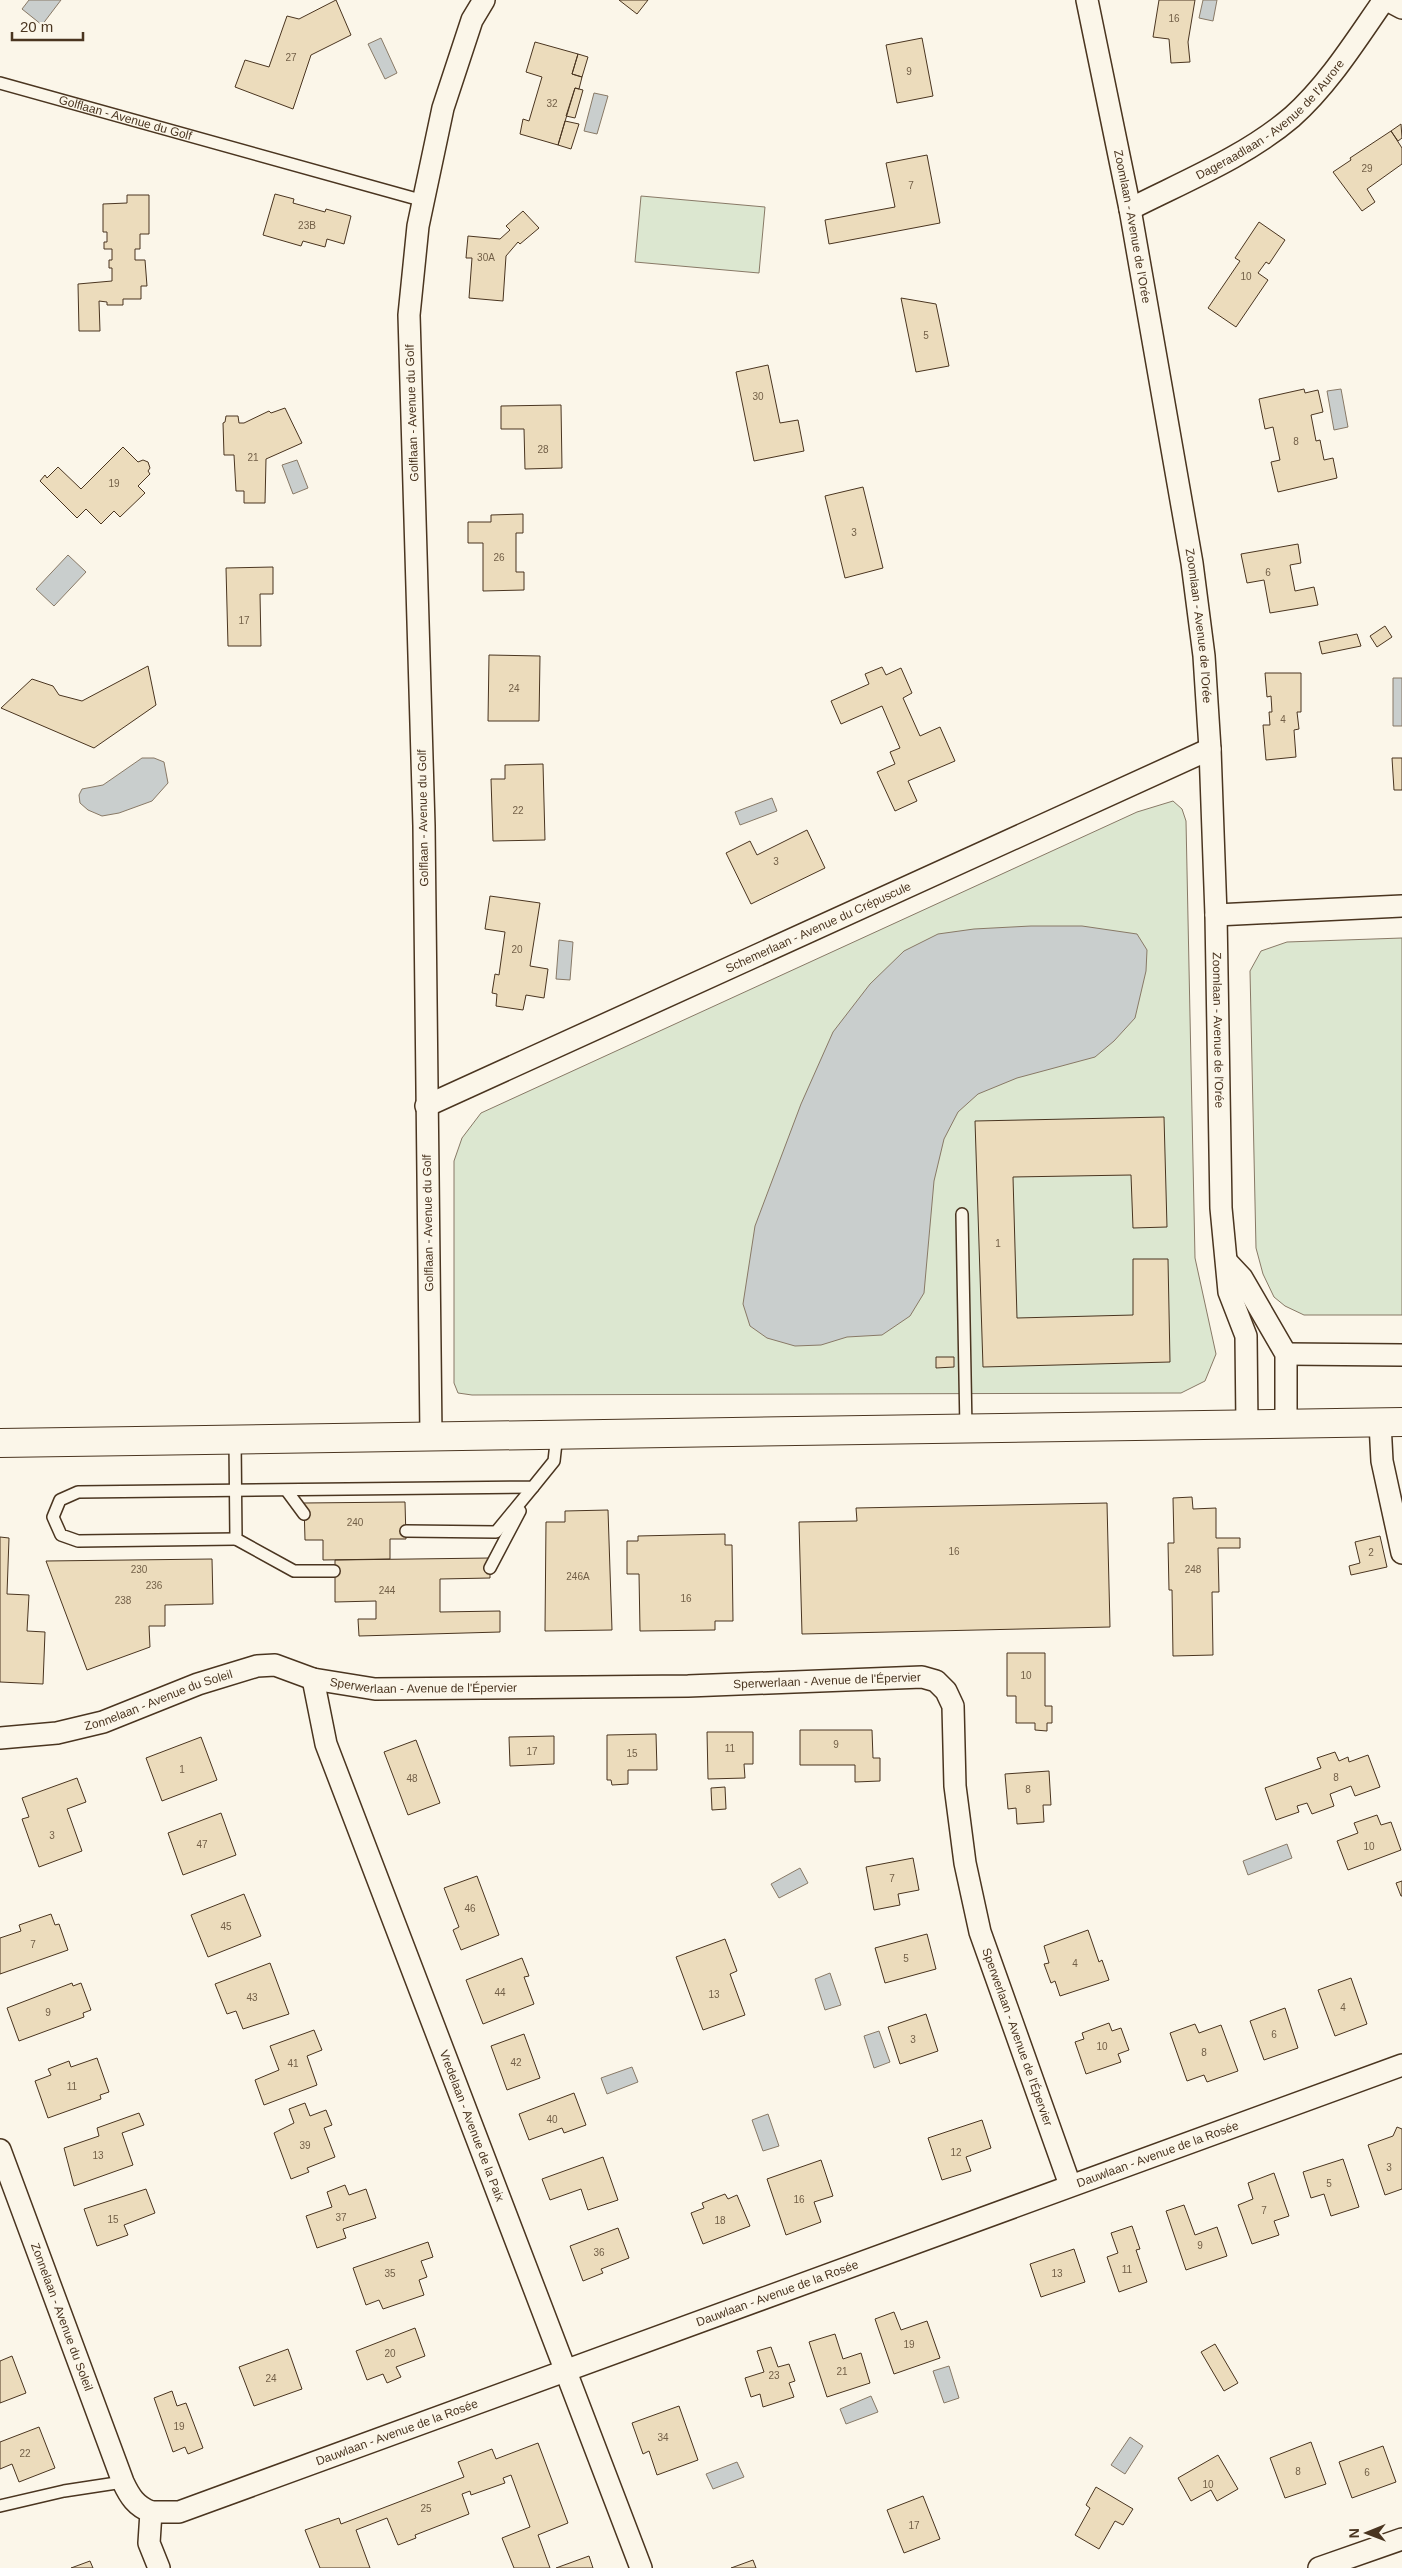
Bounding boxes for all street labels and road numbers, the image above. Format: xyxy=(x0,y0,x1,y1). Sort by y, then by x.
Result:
street label: Dageraadlaan - Avenue de l'Aurore xyxy=(1194,57,1347,183)
street label: Golflaan - Avenue du Golf xyxy=(57,93,194,143)
street label: Zoomlaan - Avenue de l'Orée xyxy=(1111,149,1153,305)
street label: Golflaan - Avenue du Golf xyxy=(403,344,421,482)
street label: Zoomlaan - Avenue de l'Orée xyxy=(1183,547,1214,704)
street label: Golflaan - Avenue du Golf xyxy=(415,749,431,887)
street label: Schemerlaan - Avenue du Crépuscule xyxy=(723,879,913,976)
street label: Zoomlaan - Avenue de l'Orée xyxy=(1210,952,1226,1108)
street label: Golflaan - Avenue du Golf xyxy=(420,1154,436,1292)
street label: Zonnelaan - Avenue du Soleil xyxy=(83,1667,234,1733)
street label: Sperwerlaan - Avenue de l'Épervier xyxy=(733,1670,921,1691)
street label: Sperwerlaan - Avenue de l'Épervier xyxy=(329,1675,517,1696)
street label: Sperwerlaan - Avenue de l'Épervier xyxy=(979,1946,1055,2128)
street label: Vredelaan - Avenue de la Paix xyxy=(437,2048,507,2203)
street label: Dauwlaan - Avenue de la Rosée xyxy=(1075,2118,1241,2190)
street label: Zonnelaan - Avenue du Soleil xyxy=(28,2241,96,2393)
street label: Dauwlaan - Avenue de la Rosée xyxy=(694,2257,861,2329)
street label: Dauwlaan - Avenue de la Rosée xyxy=(314,2396,480,2468)

